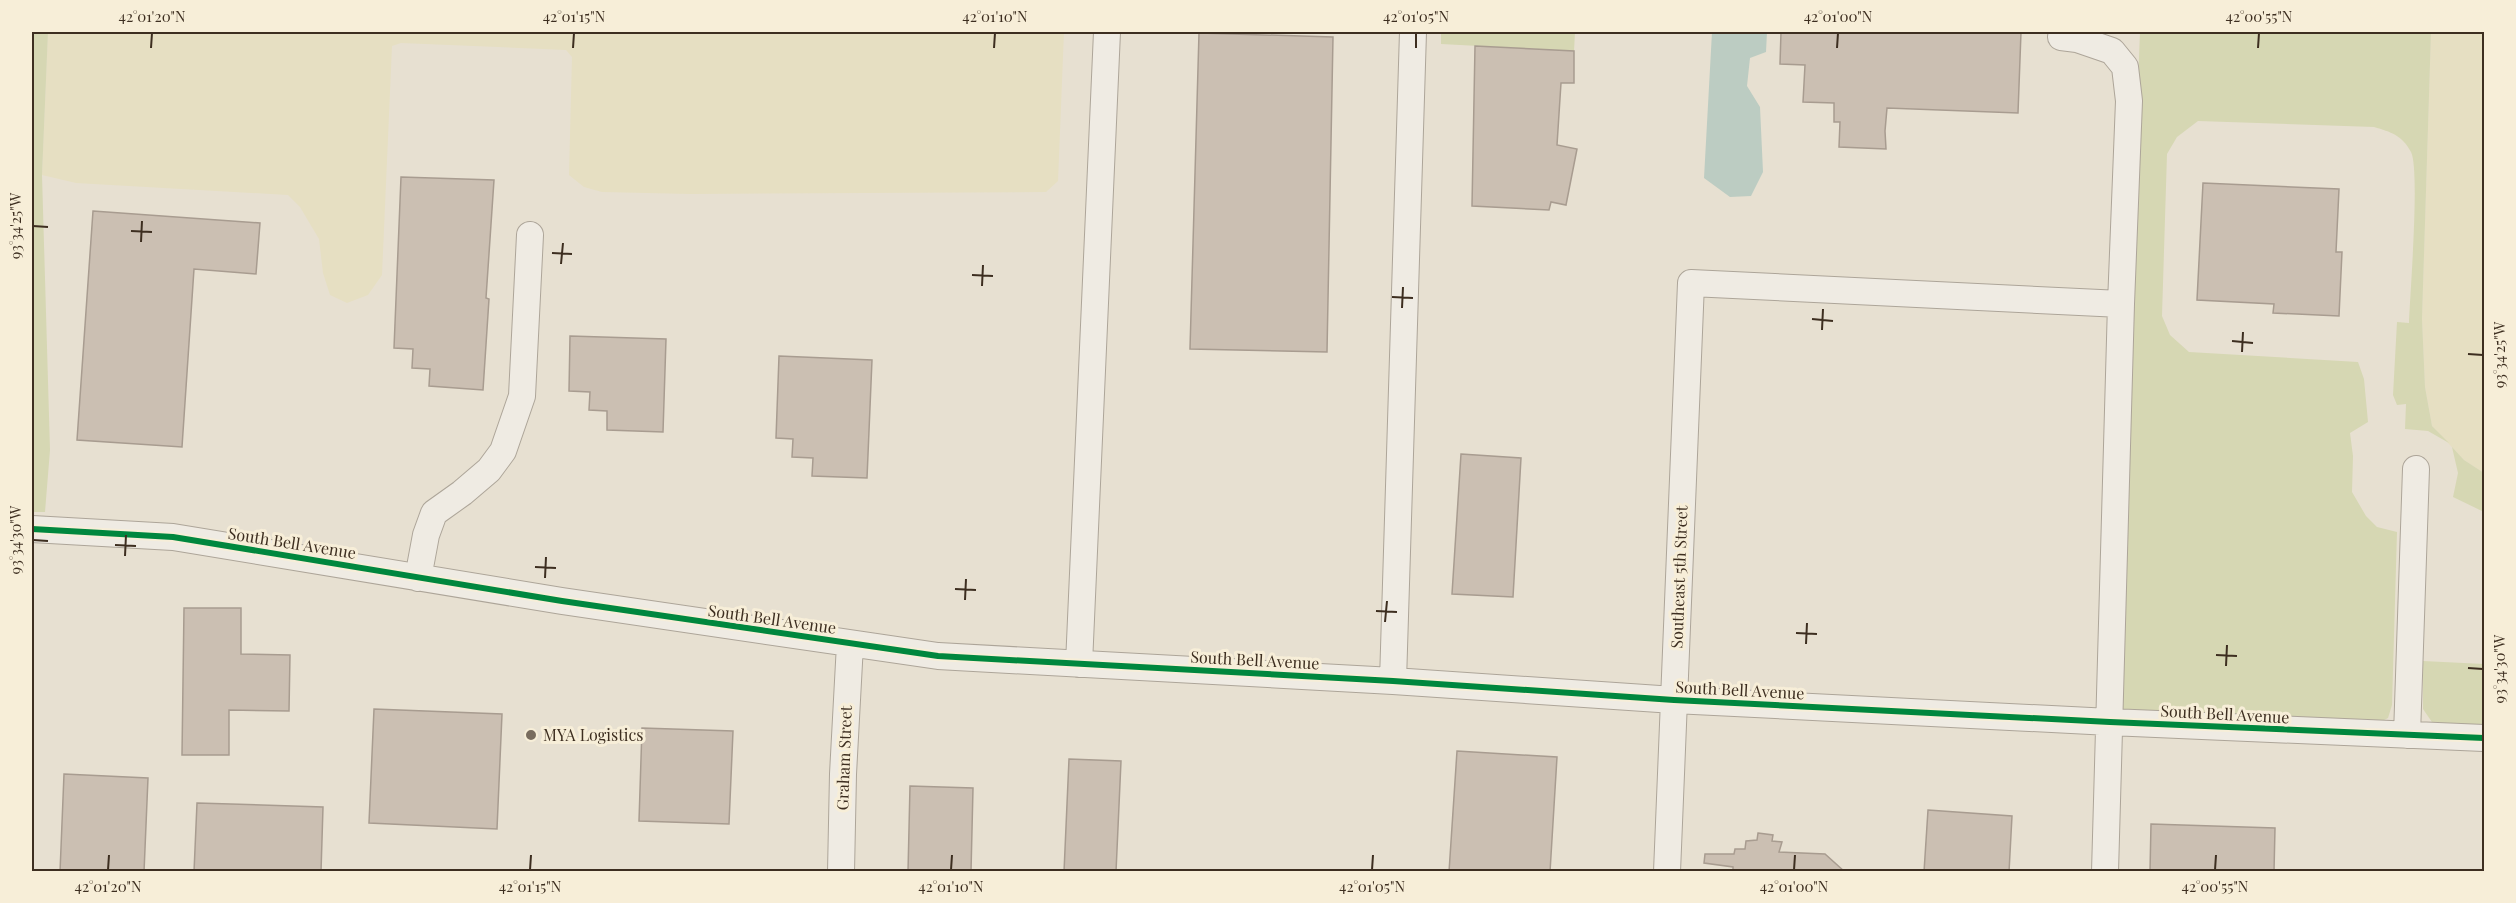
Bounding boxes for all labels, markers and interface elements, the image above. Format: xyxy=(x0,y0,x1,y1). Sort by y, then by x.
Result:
text: 42°01'20"N xyxy=(118,6,186,26)
text: 42°01'15"N xyxy=(543,6,606,26)
text: 42°01'10"N xyxy=(962,6,1028,26)
text: 42°01'05"N xyxy=(1383,6,1449,26)
text: 42°01'00"N xyxy=(1804,6,1873,26)
text: 42°00'55"N xyxy=(2226,6,2293,26)
text: 93°34'25"W xyxy=(5,192,25,259)
text: 93°34'25"W xyxy=(2489,321,2509,388)
text: 93°34'30"W xyxy=(5,505,25,574)
street label: Southeast 5th Street xyxy=(1666,505,1692,649)
street label: South Bell Avenue xyxy=(227,522,358,563)
street label: South Bell Avenue xyxy=(707,599,838,638)
text: 93°34'30"W xyxy=(2489,634,2509,703)
street label: South Bell Avenue xyxy=(1190,646,1320,673)
street label: South Bell Avenue xyxy=(1675,676,1805,703)
street label: South Bell Avenue xyxy=(2160,700,2290,727)
street label: Graham Street xyxy=(831,705,856,811)
place label: MYA Logistics xyxy=(543,724,643,745)
marker: MYA Logistics xyxy=(524,728,538,742)
text: 42°01'20"N xyxy=(74,876,142,896)
text: 42°01'15"N xyxy=(499,876,562,896)
text: 42°01'10"N xyxy=(918,876,984,896)
text: 42°01'05"N xyxy=(1339,876,1405,896)
text: 42°01'00"N xyxy=(1760,876,1829,896)
text: 42°00'55"N xyxy=(2182,876,2249,896)

